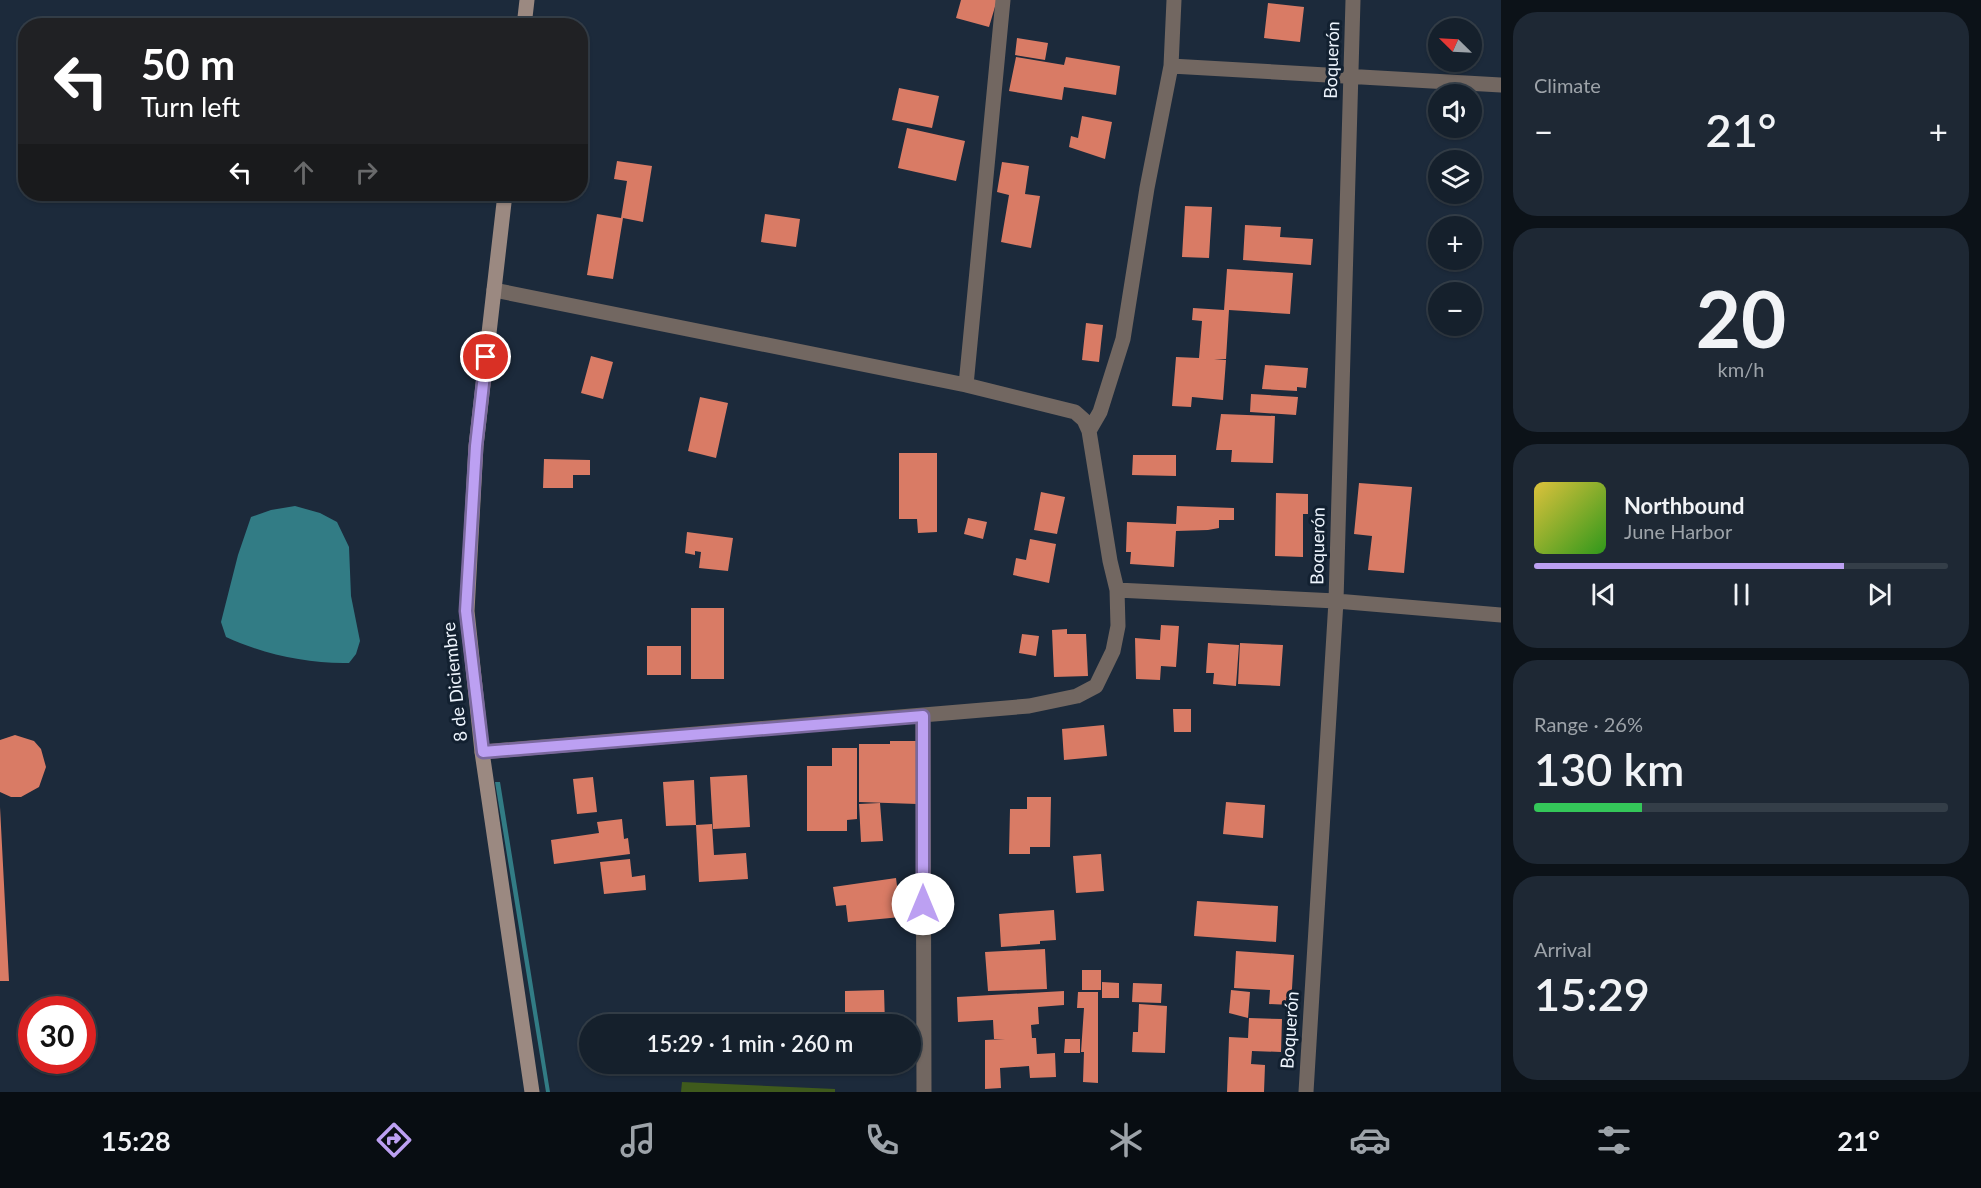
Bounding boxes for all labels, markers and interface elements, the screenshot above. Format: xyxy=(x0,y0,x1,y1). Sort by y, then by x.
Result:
north arrow xyxy=(1428,18,1482,72)
map controls xyxy=(1428,18,1482,336)
street label: Boquerón xyxy=(1319,21,1343,99)
text: 50 m xyxy=(141,39,235,89)
icon: left xyxy=(42,42,120,120)
text: Climate xyxy=(1534,73,1601,97)
button: sound xyxy=(1428,84,1482,138)
text: Turn left xyxy=(141,90,240,123)
text: 21° xyxy=(1706,103,1776,157)
text: − xyxy=(1534,111,1553,151)
text: + xyxy=(1929,111,1948,151)
button: layers xyxy=(1428,150,1482,204)
icon: left xyxy=(224,156,257,189)
icon: ahead xyxy=(287,156,320,189)
icon: right xyxy=(350,156,383,189)
button: + xyxy=(1428,216,1482,270)
text: 20 xyxy=(1696,271,1786,365)
button: − xyxy=(1428,282,1482,336)
pin xyxy=(460,331,511,382)
icon: arrive xyxy=(469,340,502,373)
text: km/h xyxy=(1718,357,1764,381)
text: Northbound xyxy=(1624,492,1744,519)
street label: Boquerón xyxy=(1305,507,1329,585)
text: June Harbor xyxy=(1624,519,1732,543)
icon: previous xyxy=(1587,578,1620,611)
icon: pause xyxy=(1725,578,1758,611)
icon: next xyxy=(1863,578,1896,611)
street label: 8 de Diciembre xyxy=(437,621,471,743)
text: Range · 26% xyxy=(1534,712,1643,736)
text: 130 km xyxy=(1534,742,1684,796)
position arrow xyxy=(891,872,955,936)
text: Arrival xyxy=(1534,937,1592,961)
text: 15:29 xyxy=(1534,967,1650,1021)
street label: Boquerón xyxy=(1275,990,1303,1069)
speed limit sign: 30 xyxy=(18,996,96,1074)
text: 15:29 · 1 min · 260 m xyxy=(647,1030,853,1057)
icon: directions xyxy=(373,1119,415,1161)
icon: music xyxy=(617,1119,659,1161)
icon: phone xyxy=(861,1119,903,1161)
icon: climate xyxy=(1105,1119,1147,1161)
icon: car xyxy=(1349,1119,1391,1161)
icon: filters xyxy=(1593,1119,1635,1161)
text: 15:28 xyxy=(101,1124,171,1157)
text: 21° xyxy=(1837,1124,1880,1157)

